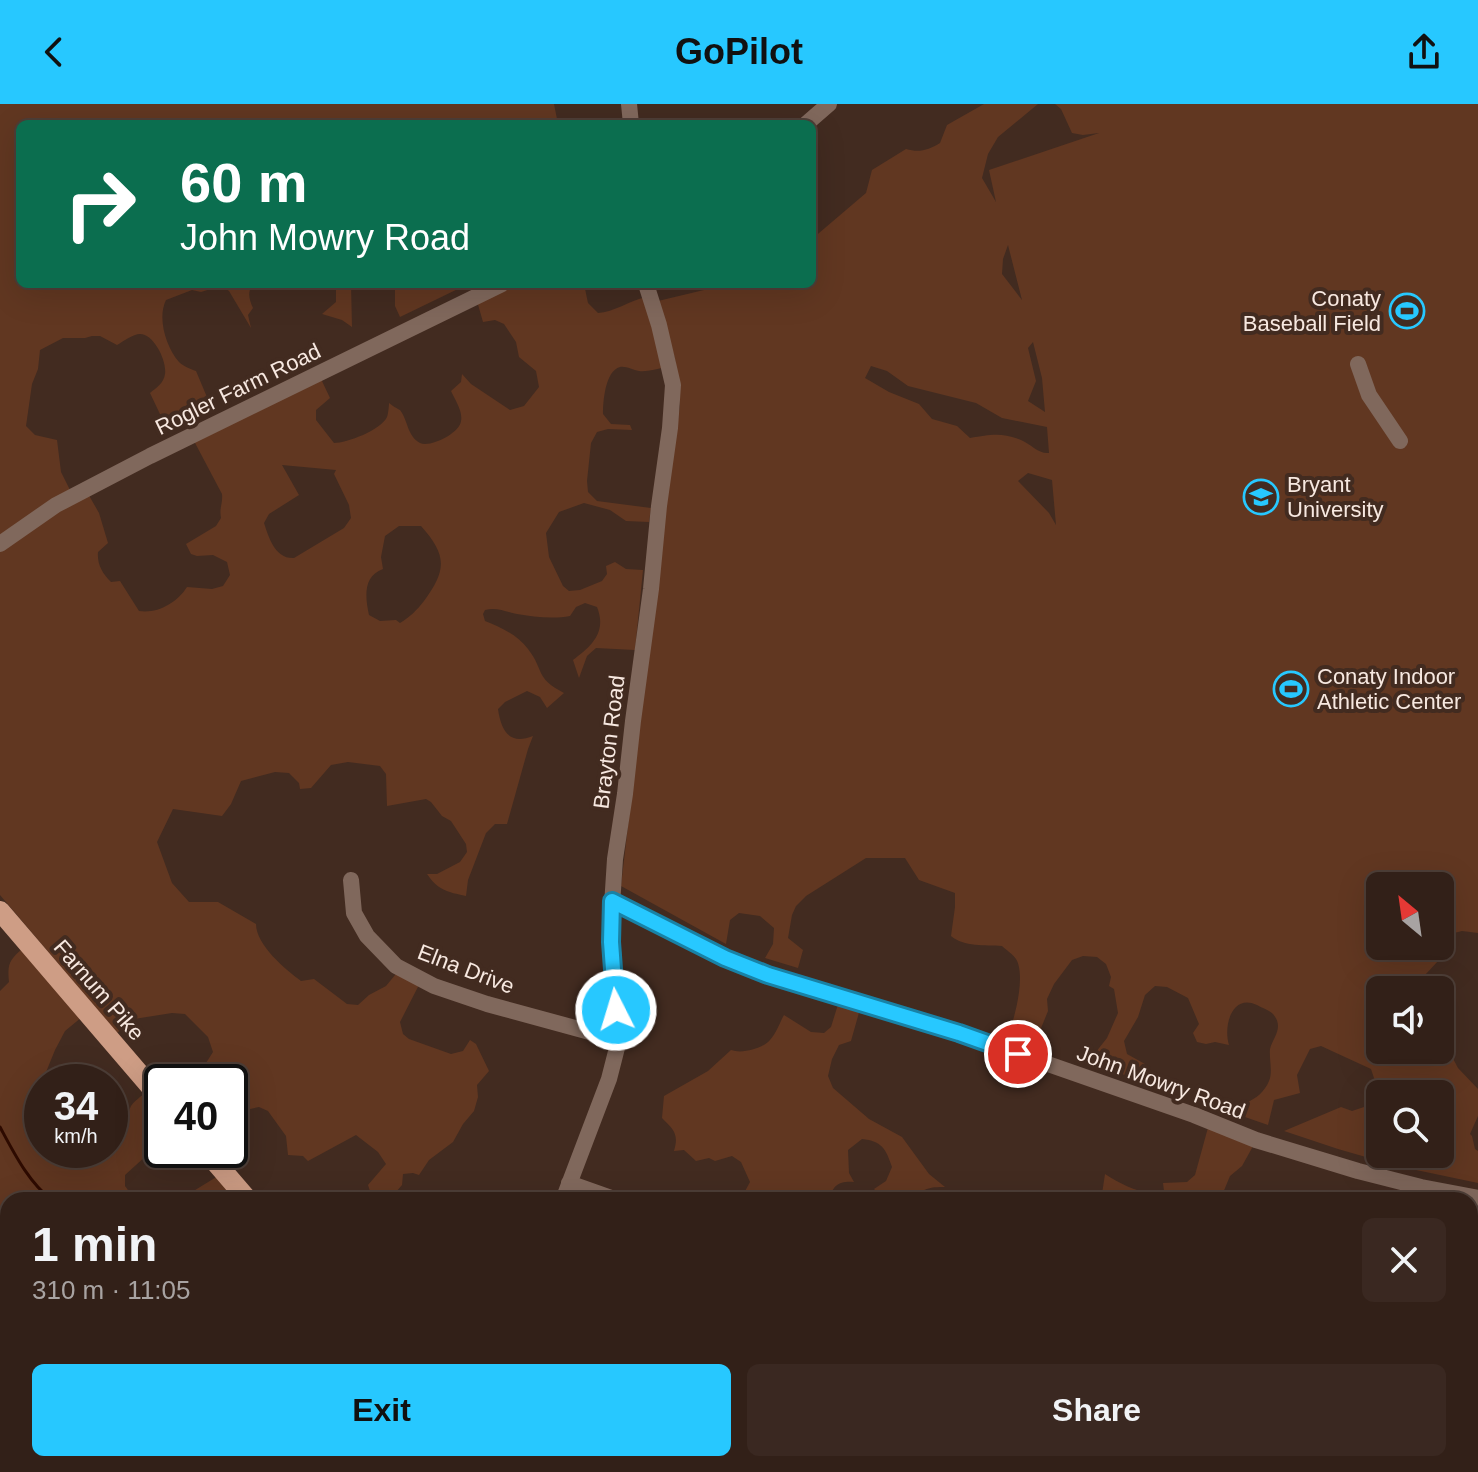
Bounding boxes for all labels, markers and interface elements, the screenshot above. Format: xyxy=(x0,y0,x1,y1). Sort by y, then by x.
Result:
icon: back xyxy=(32,30,76,74)
icon: share xyxy=(1402,30,1446,74)
text: GoPilot xyxy=(675,31,803,72)
text: 60 m xyxy=(180,151,308,214)
icon: right xyxy=(48,152,152,256)
text: John Mowry Road xyxy=(180,217,470,258)
place label: Conaty Baseball Field xyxy=(1243,286,1381,336)
sports icon: Conaty Baseball Field xyxy=(1388,292,1426,330)
street label: Rogler Farm Road xyxy=(151,338,325,440)
place label: Bryant University xyxy=(1287,472,1384,522)
school or university icon: Bryant University xyxy=(1242,478,1280,516)
place label: Conaty Indoor Athletic Center xyxy=(1317,664,1461,714)
sports icon: Conaty Indoor Athletic Center xyxy=(1272,670,1310,708)
street label: Brayton Road xyxy=(588,674,630,810)
north arrow xyxy=(1366,872,1454,960)
map controls xyxy=(1366,872,1454,1168)
street label: Farnum Pike xyxy=(49,935,149,1045)
street label: Elna Drive xyxy=(414,939,518,999)
position arrow xyxy=(574,968,658,1052)
button: sound xyxy=(1366,976,1454,1064)
pin xyxy=(984,1020,1052,1088)
icon: arrive xyxy=(996,1032,1040,1076)
street label: John Mowry Road xyxy=(1073,1040,1249,1124)
speed limit sign: 40 xyxy=(144,1064,248,1168)
button: search xyxy=(1366,1080,1454,1168)
text: 34 xyxy=(54,1084,98,1128)
text: km/h xyxy=(54,1125,98,1147)
text: 1 min xyxy=(32,1218,157,1271)
button: close xyxy=(1362,1218,1446,1302)
text: 310 m · 11:05 xyxy=(32,1275,191,1305)
button: Exit xyxy=(32,1364,731,1456)
button: Share xyxy=(747,1364,1446,1456)

